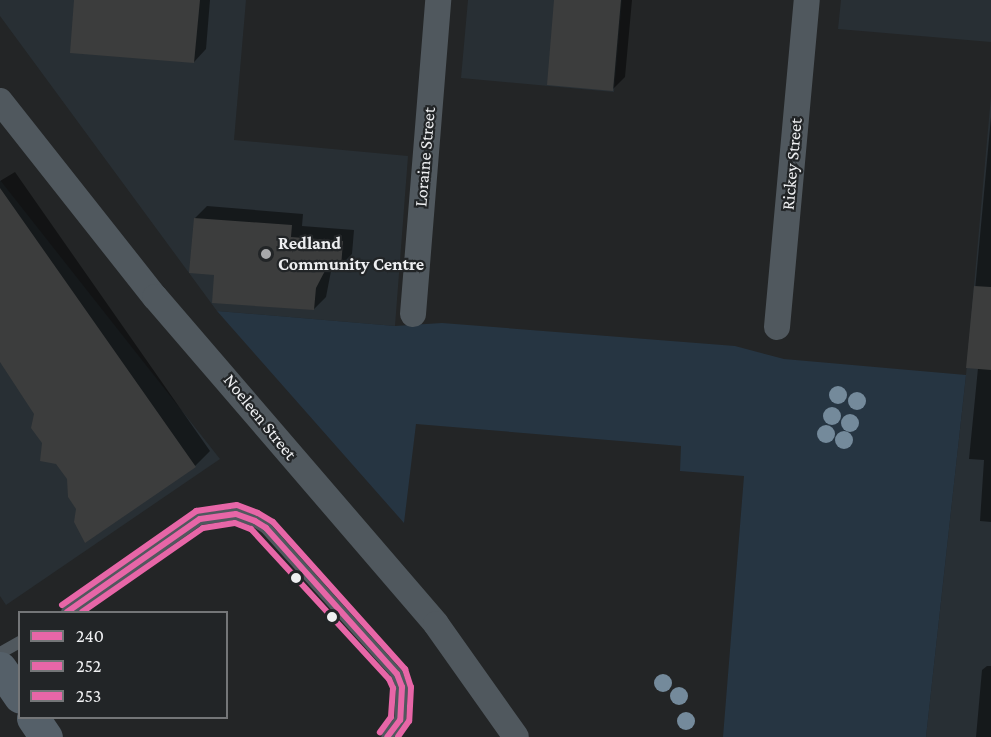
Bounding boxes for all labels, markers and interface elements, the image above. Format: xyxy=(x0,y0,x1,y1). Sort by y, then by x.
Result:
street label: Loraine Street xyxy=(410,106,440,208)
street label: Rickey Street xyxy=(777,117,807,211)
place label: Redland Community Centre xyxy=(278,233,424,276)
marker: Redland Community Centre xyxy=(259,247,273,261)
street label: Noeleen Street xyxy=(219,370,301,464)
unlabelled marker xyxy=(290,572,302,584)
legend xyxy=(18,611,228,719)
unlabelled marker xyxy=(326,611,338,623)
text: 240 xyxy=(76,626,104,646)
text: 252 xyxy=(76,656,101,676)
text: 253 xyxy=(76,686,101,706)

